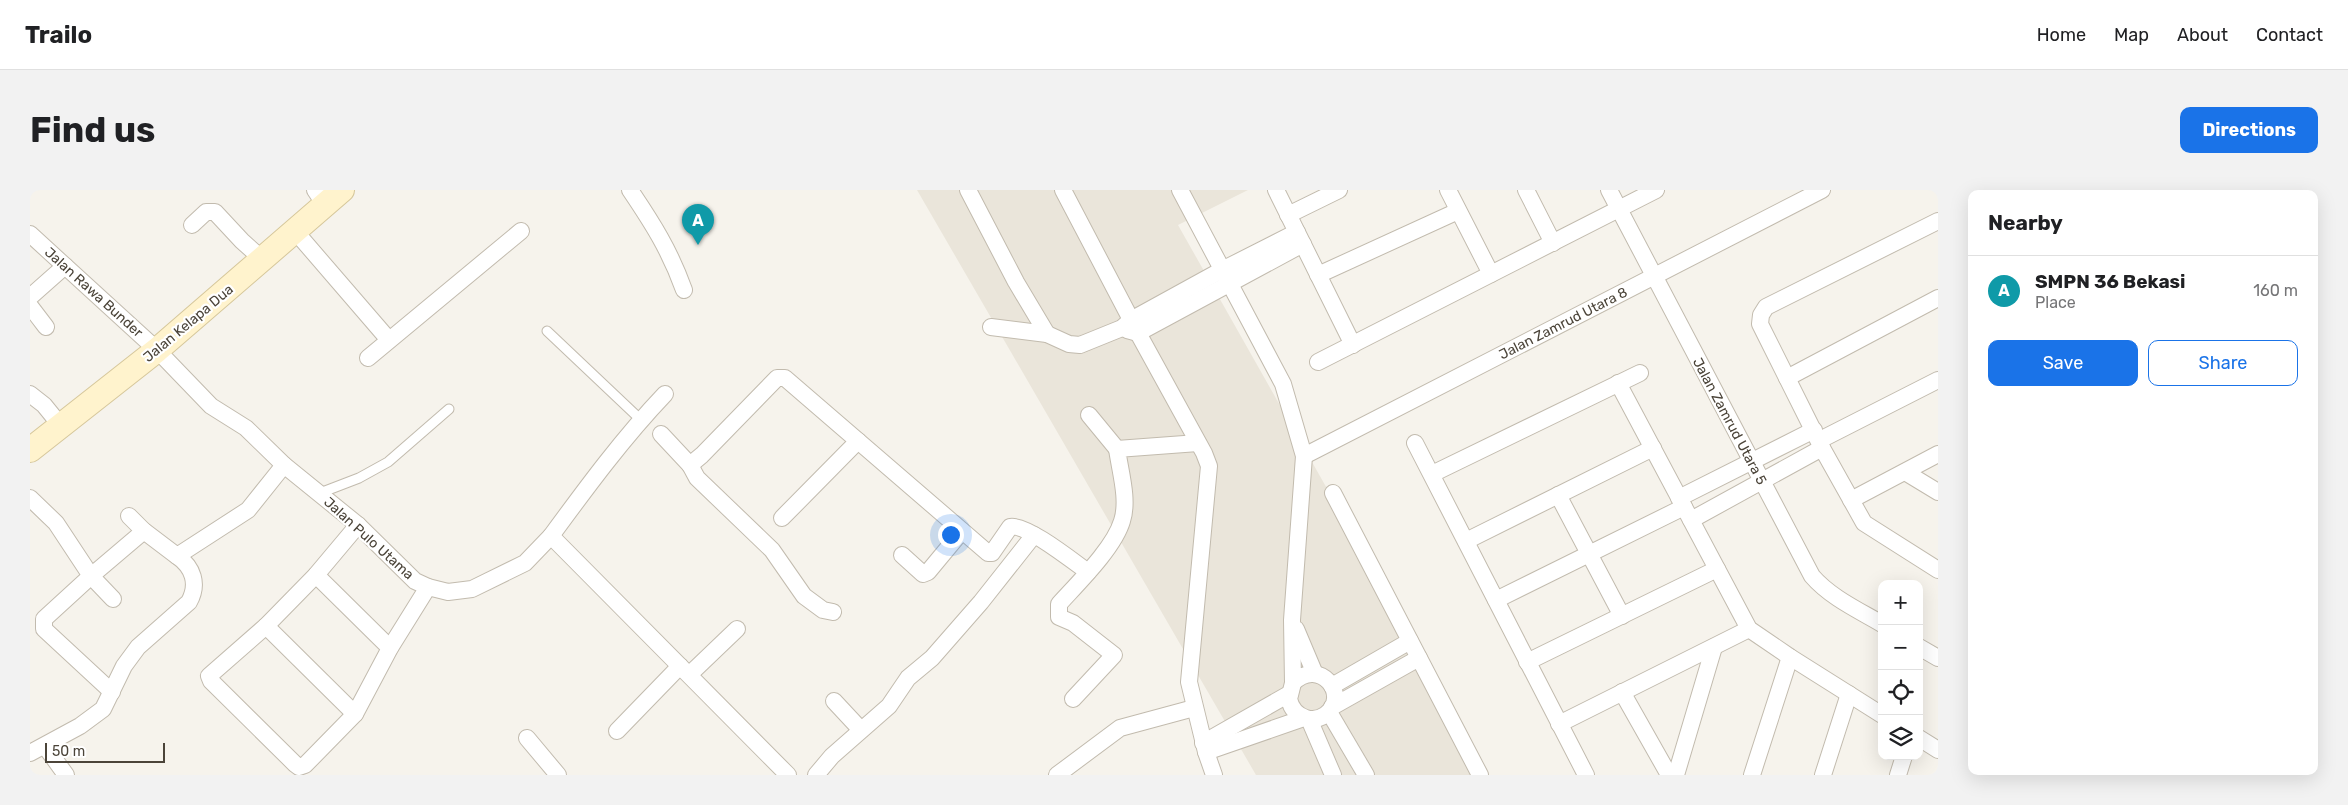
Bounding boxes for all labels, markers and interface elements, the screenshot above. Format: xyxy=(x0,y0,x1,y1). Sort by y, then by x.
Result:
text: Trailo xyxy=(25,21,92,49)
text: Home xyxy=(2037,24,2086,46)
text: Map xyxy=(2114,24,2149,46)
text: About xyxy=(2177,24,2228,46)
text: Contact xyxy=(2256,24,2323,46)
button: Directions xyxy=(2180,107,2318,153)
text: Find us xyxy=(30,109,155,151)
pin: A xyxy=(682,204,714,245)
text: Nearby xyxy=(1988,210,2063,235)
street label: Jalan Rawa Bunder xyxy=(41,244,147,341)
text: SMPN 36 Bekasi xyxy=(2035,270,2186,293)
street label: Jalan Kelapa Dua xyxy=(140,281,237,366)
text: A xyxy=(1998,281,2010,300)
text: 160 m xyxy=(2253,281,2298,300)
street label: Jalan Zamrud Utara 8 xyxy=(1496,284,1630,363)
text: Place xyxy=(2035,293,2076,312)
button: Save xyxy=(1988,340,2138,386)
button: Share xyxy=(2148,340,2298,386)
street label: Jalan Zamrud Utara 5 xyxy=(1689,355,1770,488)
street label: Jalan Pulo Utama xyxy=(320,494,417,583)
your location xyxy=(938,522,964,548)
map controls xyxy=(1878,580,1923,760)
button: + xyxy=(1878,580,1923,625)
button: − xyxy=(1878,625,1923,670)
button: locate xyxy=(1878,670,1923,715)
button: layers xyxy=(1878,715,1923,760)
scale bar xyxy=(45,740,165,763)
text: 50 m xyxy=(52,743,85,760)

